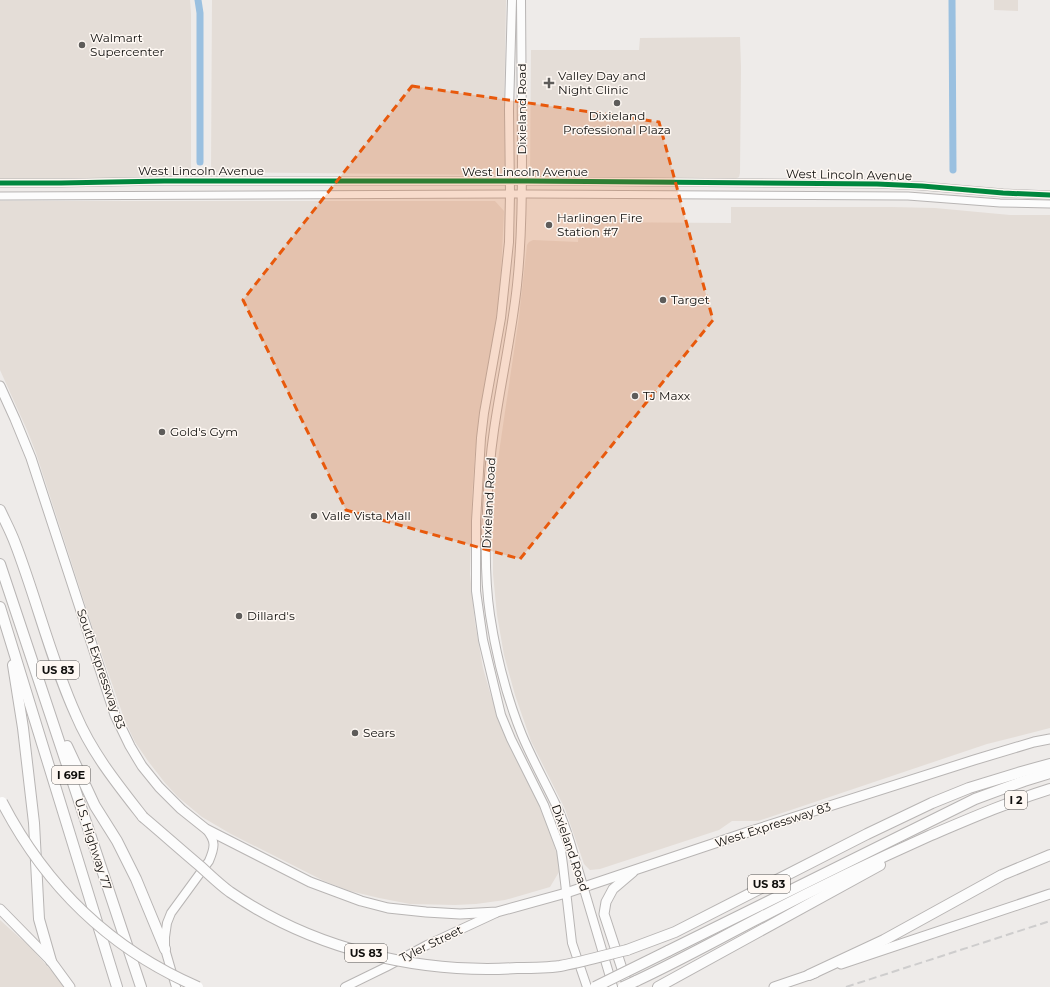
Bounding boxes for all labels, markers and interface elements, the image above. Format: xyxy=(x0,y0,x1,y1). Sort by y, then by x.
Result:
place label: Walmart Supercenter xyxy=(90,30,164,59)
marker: Walmart Supercenter xyxy=(77,40,87,50)
street label: Dixieland Road xyxy=(514,63,529,155)
place label: Valley Day and Night Clinic xyxy=(558,68,646,97)
marker: Valley Day and Night Clinic xyxy=(543,77,555,89)
marker: Dixieland Professional Plaza xyxy=(612,98,622,108)
place label: Dixieland Professional Plaza xyxy=(563,108,671,137)
street label: West Lincoln Avenue xyxy=(138,163,264,178)
street label: West Lincoln Avenue xyxy=(462,164,588,179)
street label: West Lincoln Avenue xyxy=(786,166,912,183)
place label: Harlingen Fire Station #7 xyxy=(557,210,643,239)
marker: Harlingen Fire Station #7 xyxy=(544,220,554,230)
place label: Target xyxy=(671,292,710,307)
marker: Target xyxy=(658,295,668,305)
place label: TJ Maxx xyxy=(643,388,691,403)
marker: TJ Maxx xyxy=(630,391,640,401)
place label: Gold's Gym xyxy=(170,424,238,439)
marker: Gold's Gym xyxy=(157,427,167,437)
street label: Dixieland Road xyxy=(479,457,498,549)
place label: Valle Vista Mall xyxy=(322,508,411,523)
marker: Valle Vista Mall xyxy=(309,511,319,521)
street label: South Expressway 83 xyxy=(74,607,129,731)
place label: Dillard's xyxy=(247,608,295,623)
marker: Dillard's xyxy=(234,611,244,621)
road number: US 83 xyxy=(37,661,79,679)
place label: Sears xyxy=(363,725,395,740)
marker: Sears xyxy=(350,728,360,738)
road number: I 69E xyxy=(52,766,90,784)
road number: I 2 xyxy=(1005,791,1027,809)
street label: U.S. Highway 77 xyxy=(72,796,115,892)
street label: West Expressway 83 xyxy=(713,799,833,850)
street label: Dixieland Road xyxy=(549,802,592,893)
road number: US 83 xyxy=(748,875,790,893)
street label: Tyler Street xyxy=(397,922,465,965)
road number: US 83 xyxy=(345,944,387,962)

